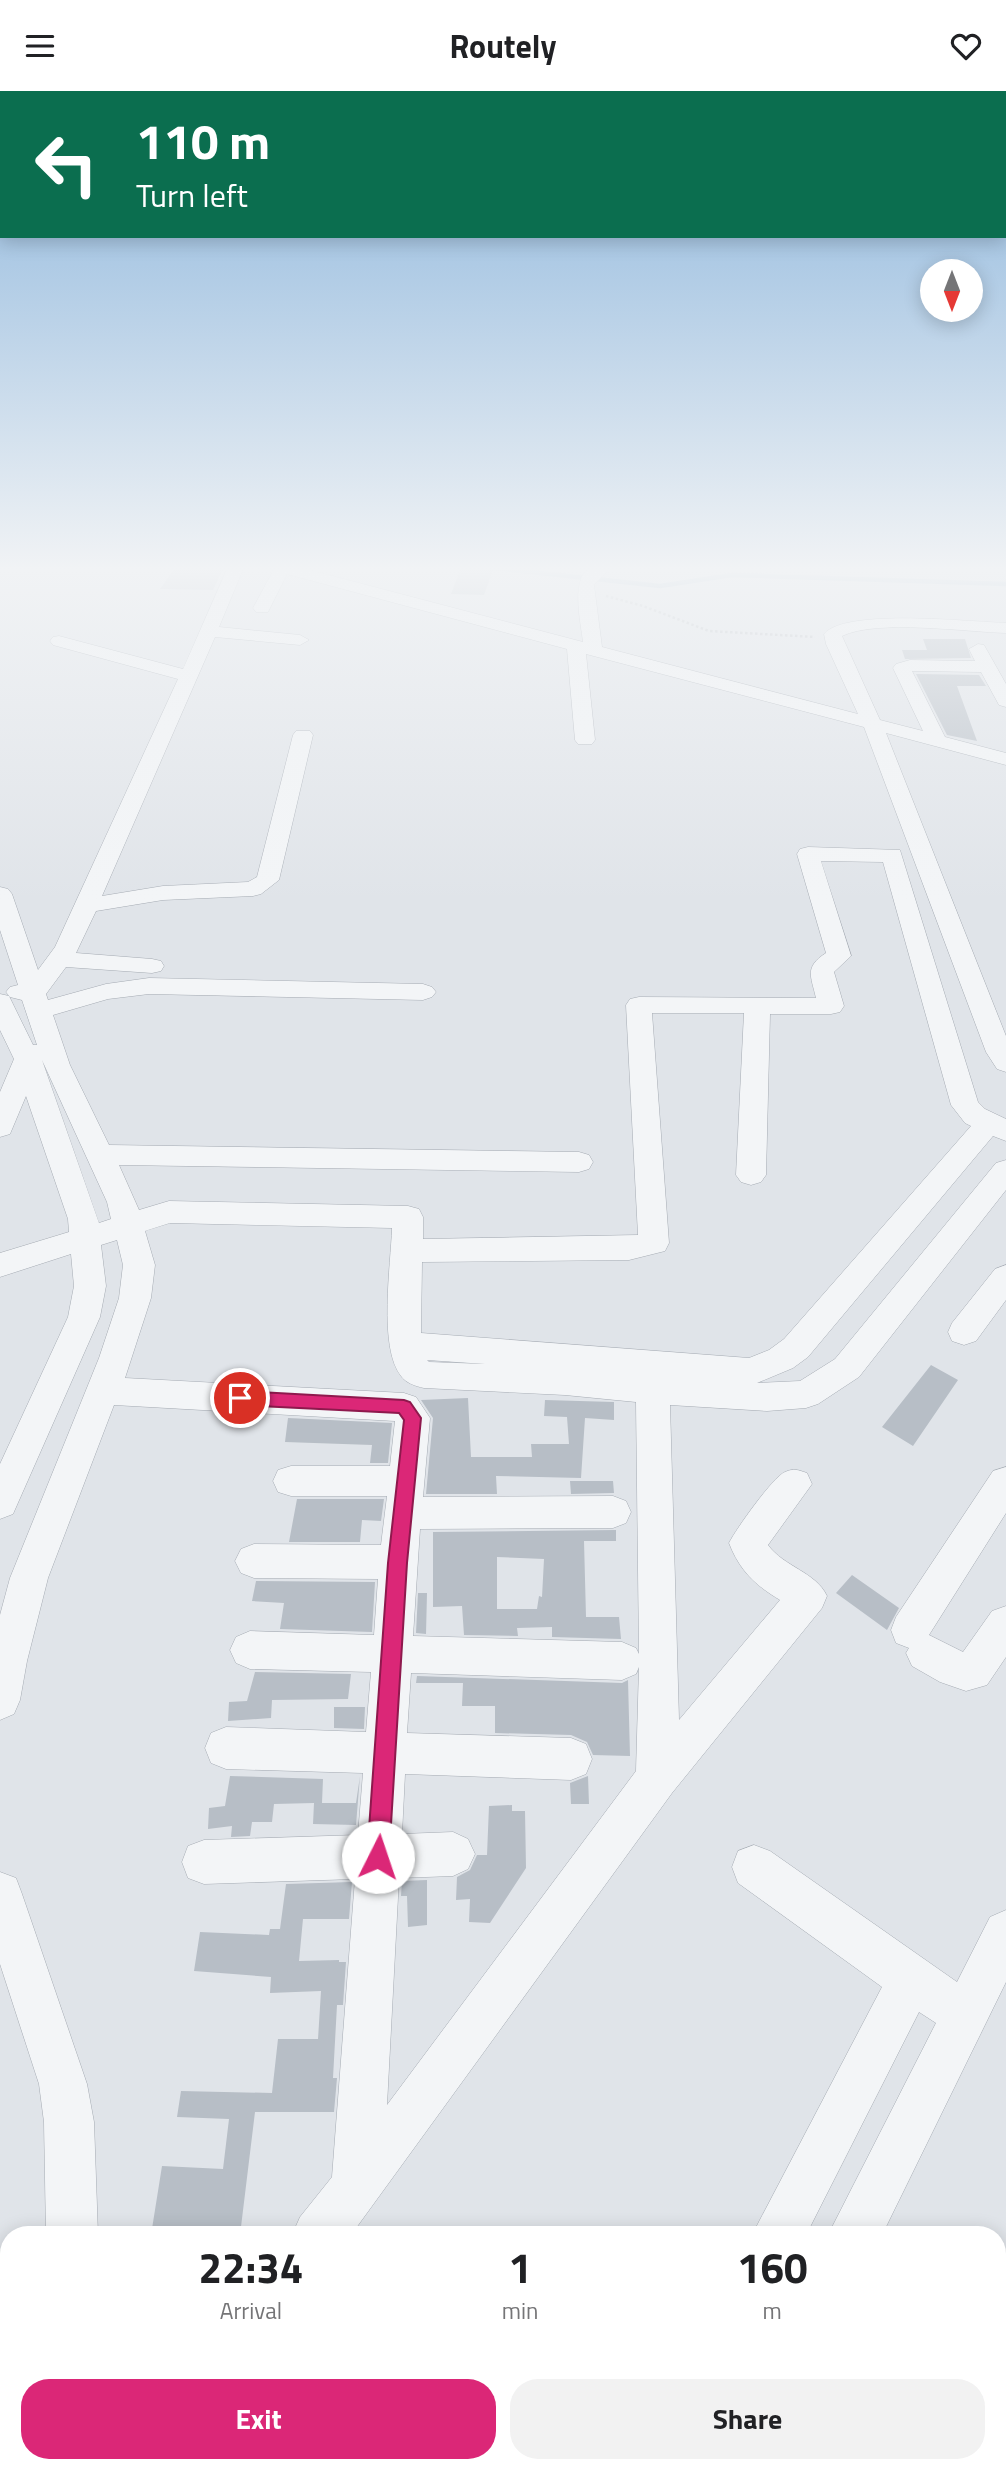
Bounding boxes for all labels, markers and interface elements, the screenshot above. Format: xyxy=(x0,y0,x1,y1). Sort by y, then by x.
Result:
text: Routely xyxy=(450,22,556,70)
icon: menu xyxy=(21,27,59,65)
icon: heart xyxy=(947,27,985,65)
text: 110 m xyxy=(136,103,270,178)
icon: left xyxy=(21,119,112,210)
text: Turn left xyxy=(136,171,248,219)
north arrow xyxy=(920,259,984,322)
map controls xyxy=(920,259,983,322)
pin xyxy=(210,1368,270,1428)
icon: arrive xyxy=(221,1379,259,1417)
position arrow xyxy=(341,1820,415,1894)
text: 22:34 xyxy=(198,2235,303,2299)
text: 1 xyxy=(508,2235,532,2299)
text: 160 xyxy=(737,2235,807,2299)
text: Arrival xyxy=(220,2293,282,2328)
text: min xyxy=(502,2293,538,2328)
text: m xyxy=(763,2293,782,2328)
button: Exit xyxy=(21,2379,496,2459)
button: Share xyxy=(510,2379,985,2459)

